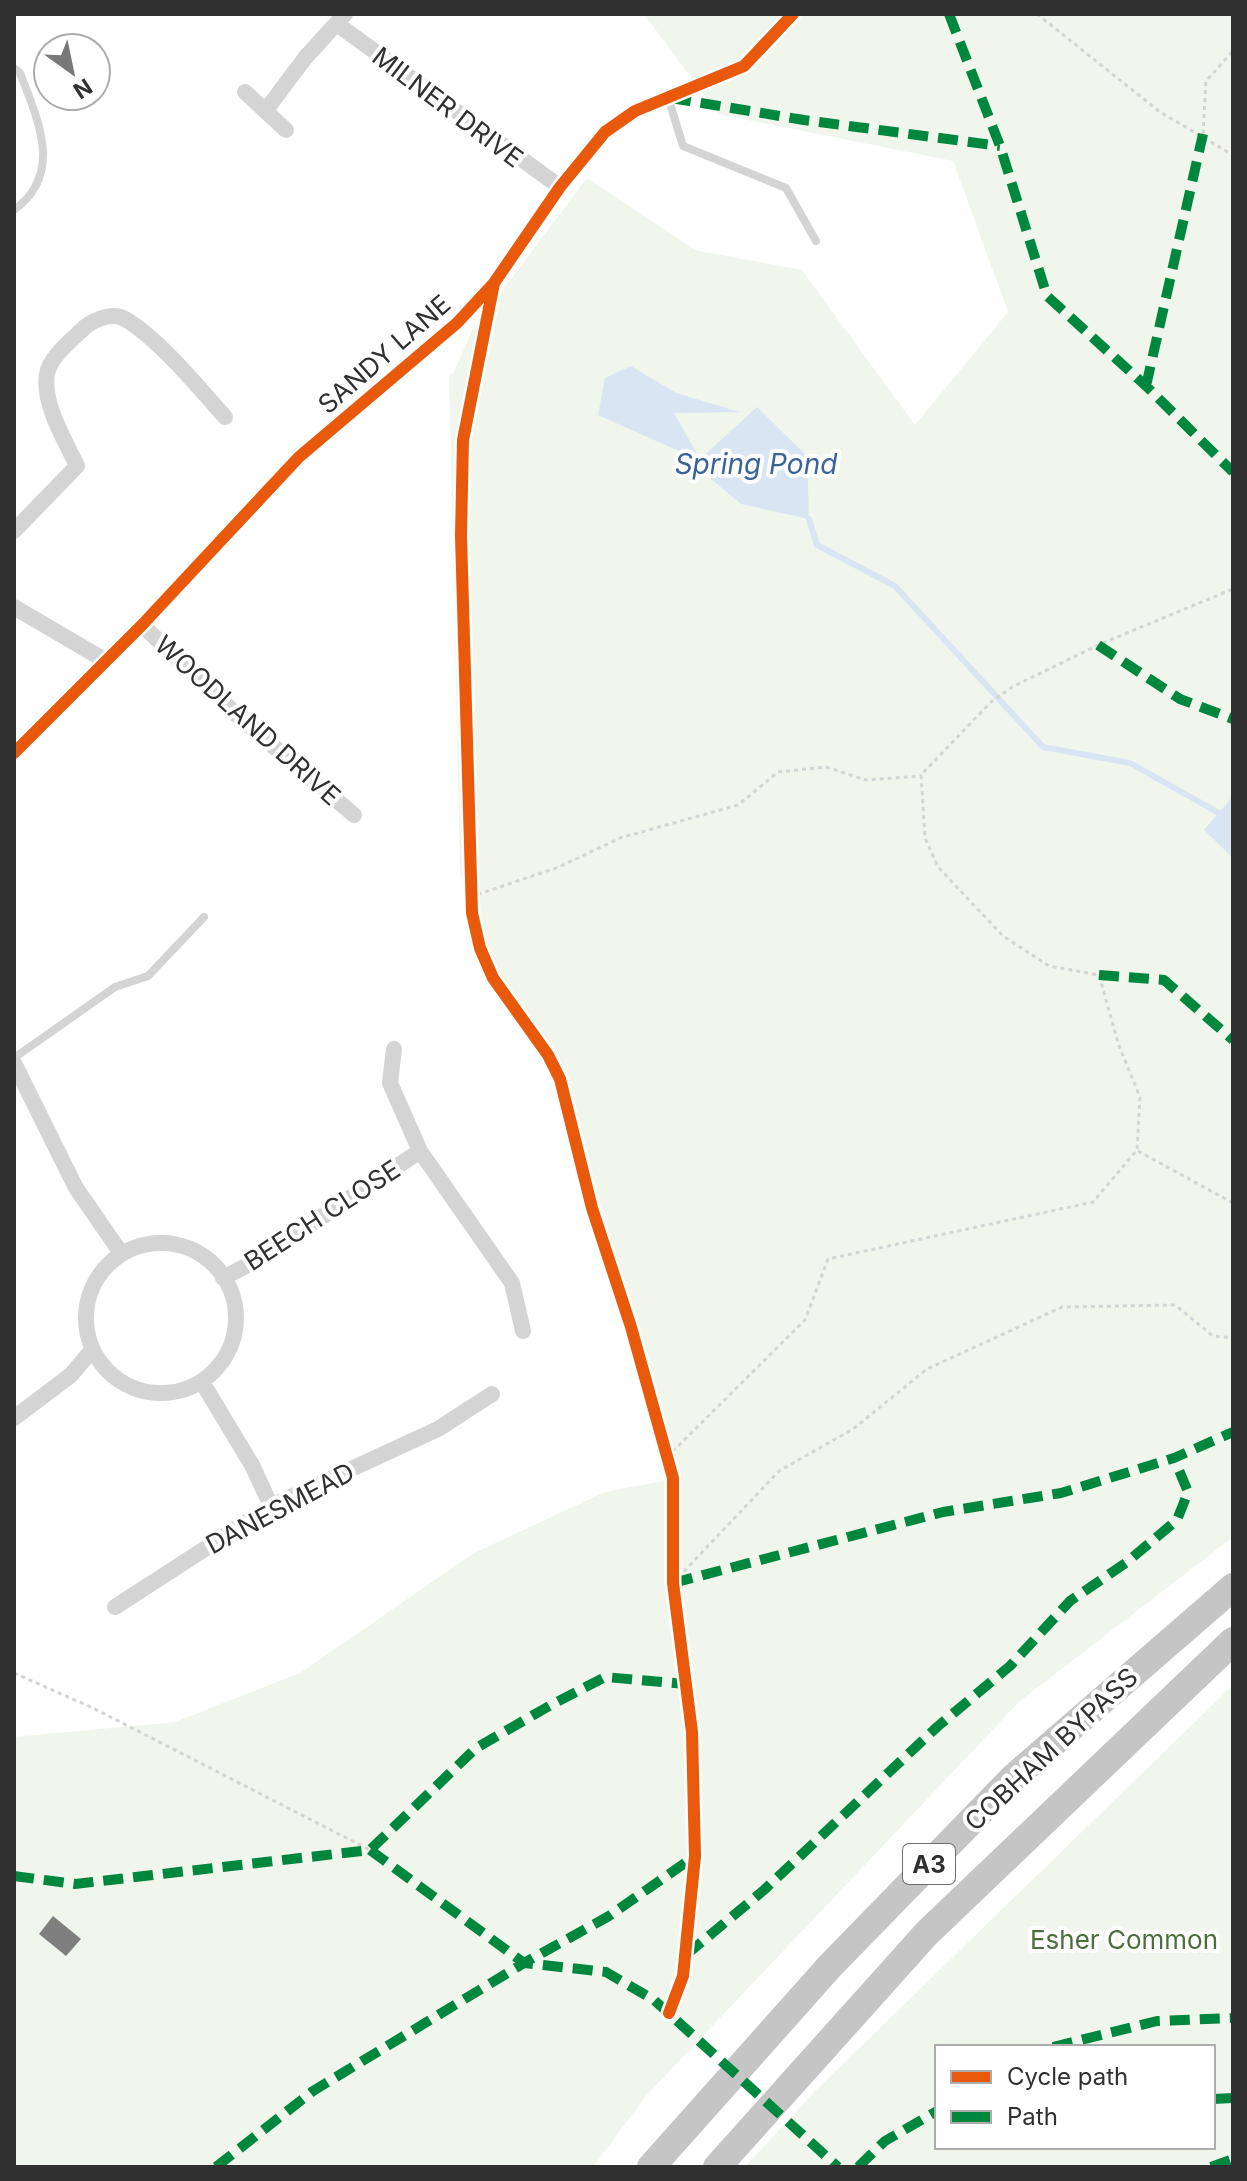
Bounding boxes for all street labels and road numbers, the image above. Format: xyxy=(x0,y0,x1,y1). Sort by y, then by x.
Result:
street label: MILNER DRIVE xyxy=(367,40,529,174)
street label: SANDY LANE xyxy=(312,288,456,420)
street label: WOODLAND DRIVE xyxy=(149,629,347,811)
street label: BEECH CLOSE xyxy=(238,1153,406,1277)
street label: DANESMEAD xyxy=(201,1456,359,1560)
street label: COBHAM BYPASS xyxy=(958,1661,1144,1837)
road number: A3 xyxy=(903,1844,955,1884)

